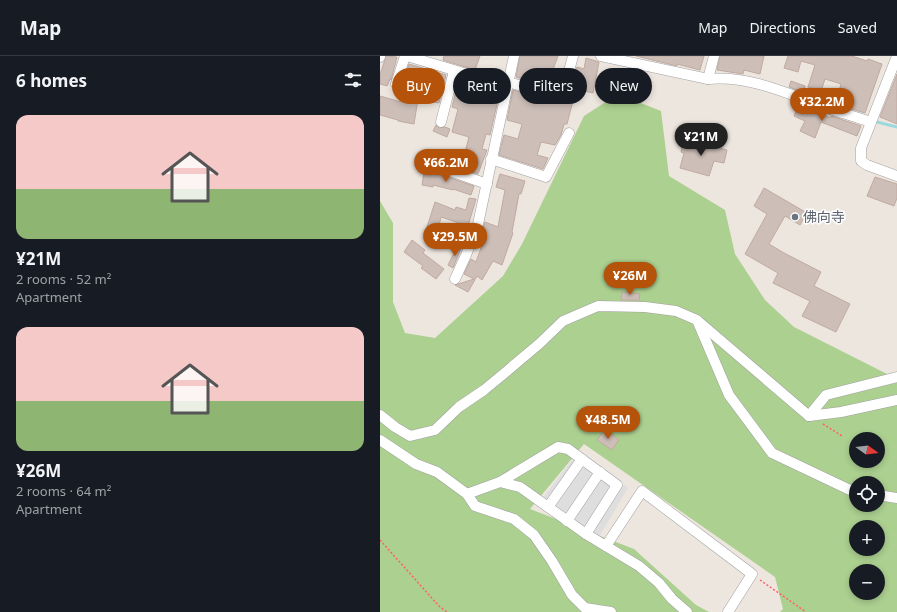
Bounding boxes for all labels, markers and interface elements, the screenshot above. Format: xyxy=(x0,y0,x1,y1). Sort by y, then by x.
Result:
text: Map xyxy=(20,15,61,41)
text: Map xyxy=(698,18,727,37)
text: Directions xyxy=(749,18,816,37)
text: Saved xyxy=(838,18,877,37)
chip: Buy xyxy=(392,68,445,104)
chip: Rent xyxy=(453,68,511,104)
chip: Filters xyxy=(519,68,587,104)
chip: New xyxy=(595,68,652,104)
text: 6 homes xyxy=(16,69,87,92)
icon: filters xyxy=(342,69,364,91)
pin: ¥32.2M xyxy=(789,88,855,122)
text: ¥32.2M xyxy=(799,92,845,110)
pin: ¥21M xyxy=(677,123,725,157)
text: ¥21M xyxy=(684,127,718,145)
icon: home xyxy=(154,141,226,213)
pin: ¥66.2M xyxy=(413,149,479,183)
text: ¥66.2M xyxy=(423,153,469,171)
place label: 佛向寺 xyxy=(803,207,845,226)
marker: 佛向寺 xyxy=(790,212,800,222)
pin: ¥29.5M xyxy=(422,223,488,257)
text: ¥29.5M xyxy=(432,227,478,245)
text: ¥21M xyxy=(16,247,61,270)
pin: ¥26M xyxy=(606,262,654,296)
text: ¥26M xyxy=(613,266,647,284)
text: 2 rooms · 52 m² xyxy=(16,270,111,288)
text: Apartment xyxy=(16,288,82,306)
icon: home xyxy=(154,353,226,425)
pin: ¥48.5M xyxy=(575,406,641,440)
text: ¥48.5M xyxy=(585,410,631,428)
north arrow xyxy=(849,432,885,468)
map controls xyxy=(849,432,885,600)
text: ¥26M xyxy=(16,459,61,482)
button: locate xyxy=(849,476,885,512)
text: 2 rooms · 64 m² xyxy=(16,482,111,500)
text: Apartment xyxy=(16,500,82,518)
button: + xyxy=(849,520,885,556)
button: − xyxy=(849,564,885,600)

